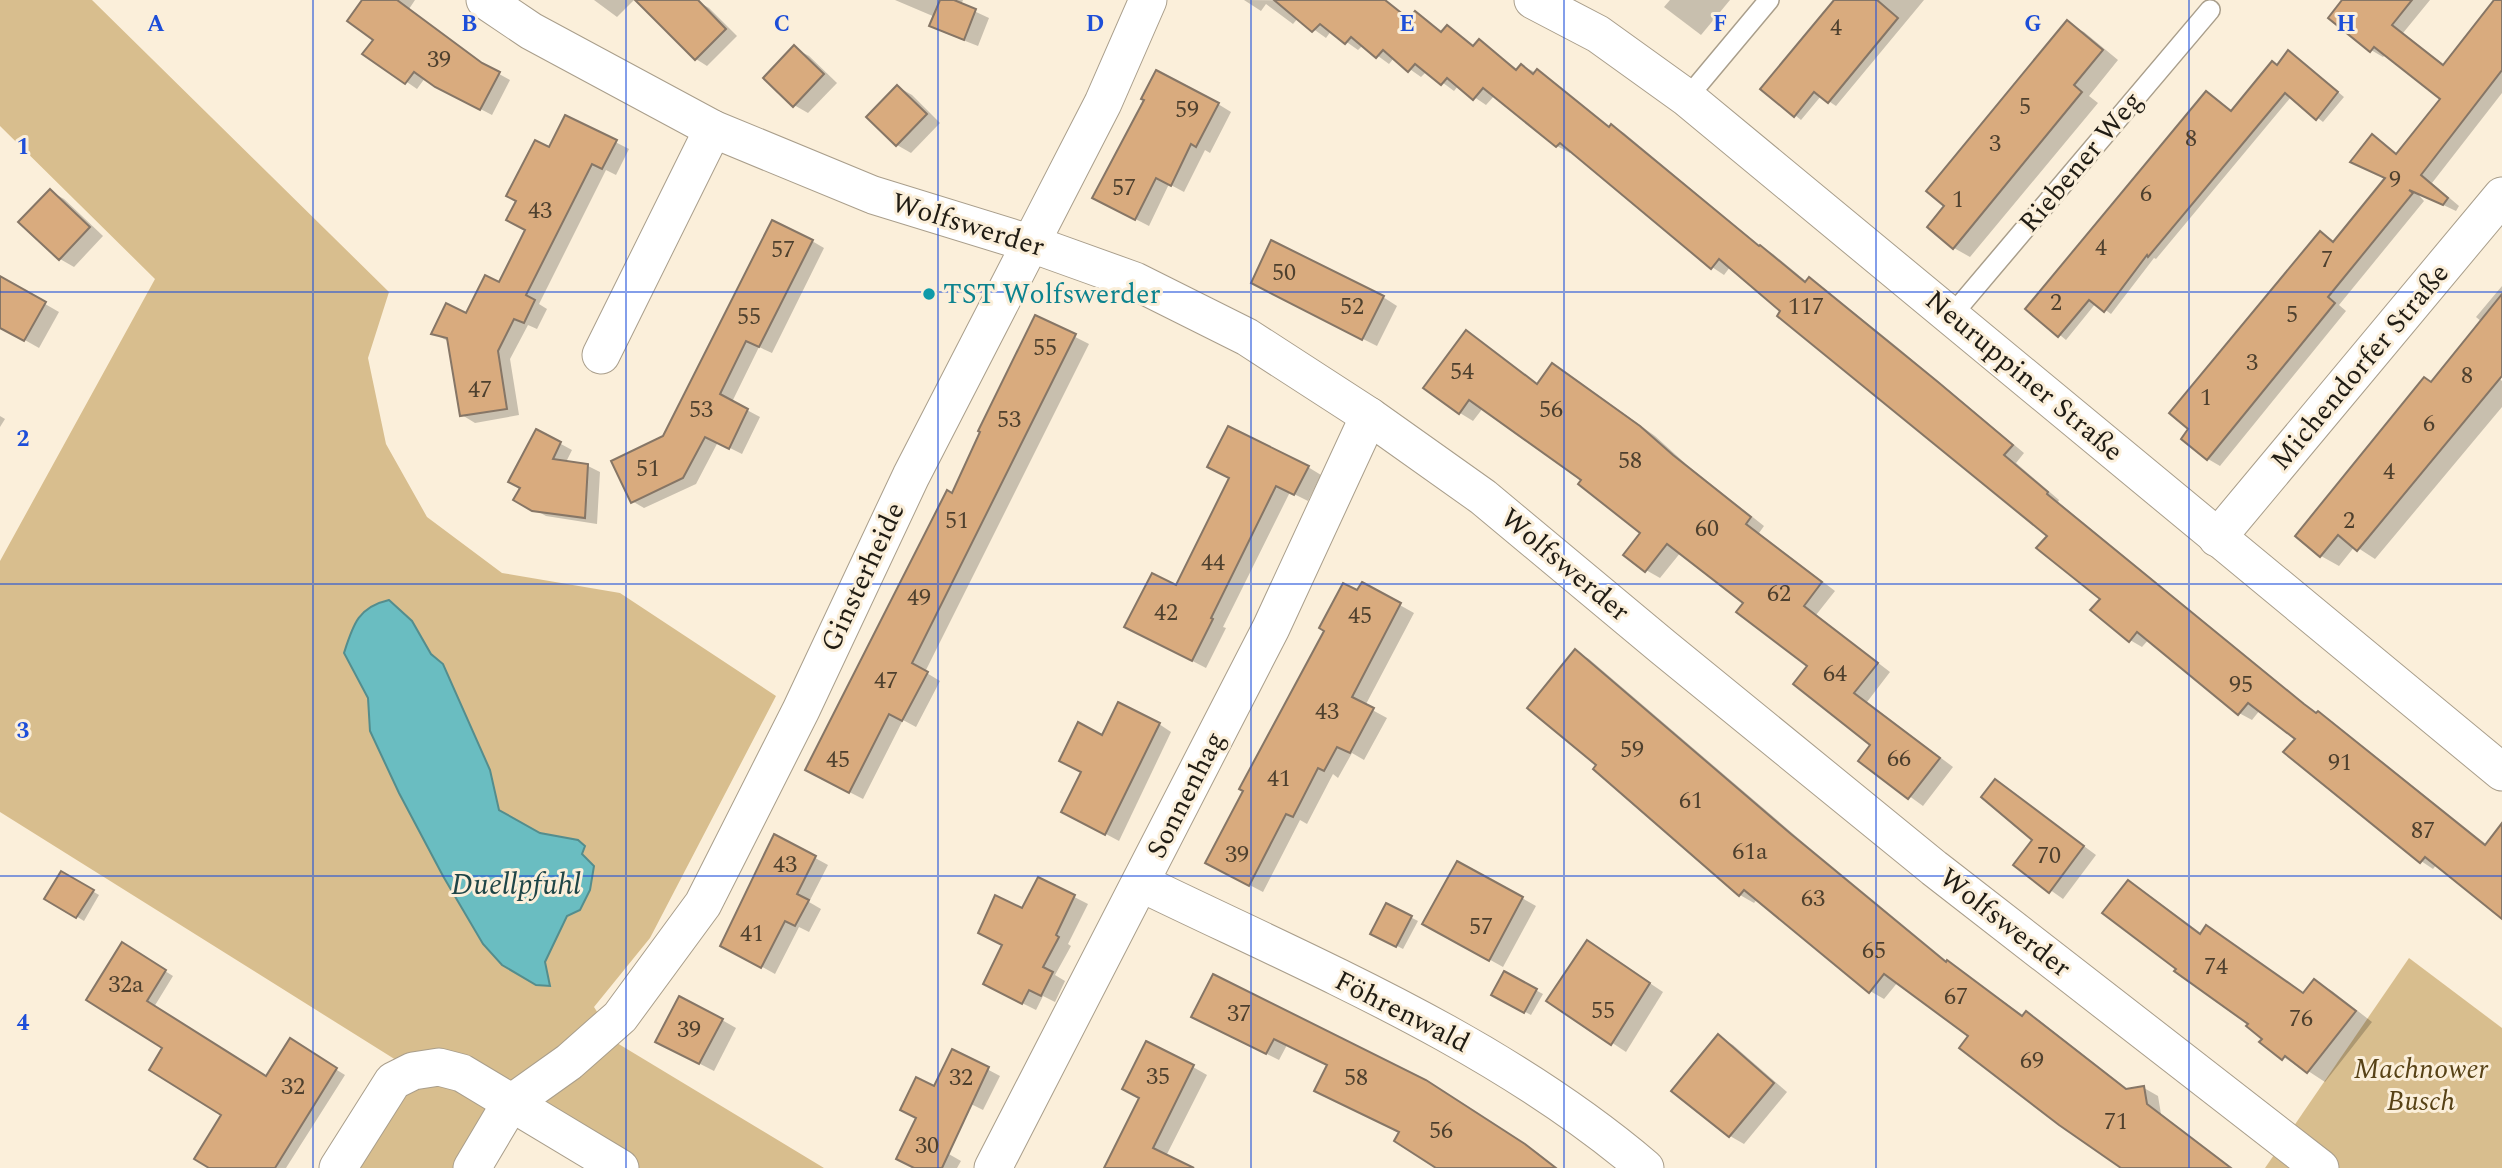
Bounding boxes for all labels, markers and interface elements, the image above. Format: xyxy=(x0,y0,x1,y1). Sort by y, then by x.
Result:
text: A xyxy=(147,7,165,42)
text: B xyxy=(461,7,477,42)
text: C xyxy=(774,7,790,42)
text: D xyxy=(1086,7,1104,42)
text: E xyxy=(1399,7,1415,42)
text: F xyxy=(1713,7,1727,42)
text: G xyxy=(2024,7,2042,42)
text: H xyxy=(2336,7,2356,42)
house number: 4 xyxy=(1830,10,1842,46)
house number: 39 xyxy=(427,42,451,78)
street label: Riebener Weg xyxy=(2009,82,2153,242)
house number: 5 xyxy=(2019,89,2031,125)
house number: 59 xyxy=(1175,92,1199,128)
house number: 8 xyxy=(2185,121,2197,157)
house number: 3 xyxy=(1989,126,2001,162)
text: 1 xyxy=(17,130,29,165)
house number: 9 xyxy=(2389,162,2401,198)
house number: 57 xyxy=(1112,170,1136,206)
house number: 6 xyxy=(2140,176,2152,212)
street label: Wolfswerder xyxy=(886,181,1050,269)
house number: 1 xyxy=(1952,182,1964,218)
house number: 43 xyxy=(528,193,552,229)
house number: 4 xyxy=(2095,230,2107,266)
house number: 57 xyxy=(771,232,795,268)
house number: 7 xyxy=(2321,242,2333,278)
street label: Michendorfer Straße xyxy=(2260,254,2460,480)
house number: 50 xyxy=(1272,255,1296,291)
place label: TST Wolfswerder xyxy=(943,273,1161,316)
street label: Neuruppiner Straße xyxy=(1915,280,2133,472)
house number: 2 xyxy=(2050,285,2062,321)
marker: TST Wolfswerder xyxy=(921,286,937,302)
house number: 52 xyxy=(1340,289,1364,325)
house number: 117 xyxy=(1788,289,1824,325)
house number: 5 xyxy=(2286,297,2298,333)
house number: 55 xyxy=(737,299,761,335)
house number: 55 xyxy=(1033,330,1057,366)
house number: 3 xyxy=(2246,345,2258,381)
house number: 54 xyxy=(1450,354,1474,390)
house number: 8 xyxy=(2461,358,2473,394)
house number: 47 xyxy=(468,372,492,408)
house number: 1 xyxy=(2200,380,2212,416)
house number: 53 xyxy=(689,392,713,428)
house number: 56 xyxy=(1539,392,1563,428)
house number: 53 xyxy=(997,402,1021,438)
house number: 6 xyxy=(2423,406,2435,442)
text: 2 xyxy=(17,422,30,457)
house number: 58 xyxy=(1618,443,1642,479)
house number: 51 xyxy=(636,451,660,487)
house number: 4 xyxy=(2383,454,2395,490)
street label: Ginsterheide xyxy=(810,495,916,659)
street label: Wolfswerder xyxy=(1491,498,1639,632)
house number: 51 xyxy=(945,503,969,539)
house number: 2 xyxy=(2343,503,2355,539)
house number: 60 xyxy=(1695,511,1719,547)
house number: 44 xyxy=(1201,545,1225,581)
house number: 62 xyxy=(1767,576,1791,612)
house number: 49 xyxy=(907,580,931,616)
house number: 42 xyxy=(1154,595,1178,631)
house number: 45 xyxy=(1348,598,1372,634)
house number: 64 xyxy=(1823,656,1847,692)
house number: 47 xyxy=(874,663,898,699)
house number: 95 xyxy=(2229,667,2253,703)
house number: 43 xyxy=(1315,694,1339,730)
text: 3 xyxy=(17,714,30,749)
street label: Sonnenhag xyxy=(1136,724,1236,866)
house number: 59 xyxy=(1620,732,1644,768)
house number: 66 xyxy=(1887,741,1911,777)
house number: 45 xyxy=(826,742,850,778)
house number: 91 xyxy=(2328,745,2352,781)
house number: 41 xyxy=(1267,761,1291,797)
house number: 61 xyxy=(1679,783,1703,819)
house number: 87 xyxy=(2411,813,2435,849)
house number: 61a xyxy=(1732,834,1768,870)
house number: 39 xyxy=(1225,837,1249,873)
house number: 70 xyxy=(2037,838,2061,874)
house number: 43 xyxy=(773,847,797,883)
street label: Wolfswerder xyxy=(1930,857,2080,989)
water label: Duellpfuhl xyxy=(451,862,581,908)
house number: 63 xyxy=(1801,881,1825,917)
house number: 57 xyxy=(1469,909,1493,945)
house number: 41 xyxy=(740,916,764,952)
house number: 65 xyxy=(1862,933,1886,969)
house number: 74 xyxy=(2204,949,2228,985)
street label: Föhrenwald xyxy=(1327,959,1477,1065)
house number: 32a xyxy=(108,967,144,1003)
house number: 67 xyxy=(1944,979,1968,1015)
house number: 55 xyxy=(1591,993,1615,1029)
house number: 37 xyxy=(1227,996,1251,1032)
house number: 76 xyxy=(2289,1001,2313,1037)
text: 4 xyxy=(17,1006,30,1041)
house number: 39 xyxy=(677,1012,701,1048)
house number: 69 xyxy=(2020,1043,2044,1079)
park label: Machnower Busch xyxy=(2354,1048,2489,1123)
house number: 35 xyxy=(1146,1059,1170,1095)
house number: 32 xyxy=(949,1060,973,1096)
house number: 58 xyxy=(1344,1060,1368,1096)
house number: 32 xyxy=(281,1069,305,1105)
house number: 71 xyxy=(2104,1104,2128,1140)
house number: 56 xyxy=(1429,1113,1453,1149)
house number: 30 xyxy=(915,1128,939,1164)

